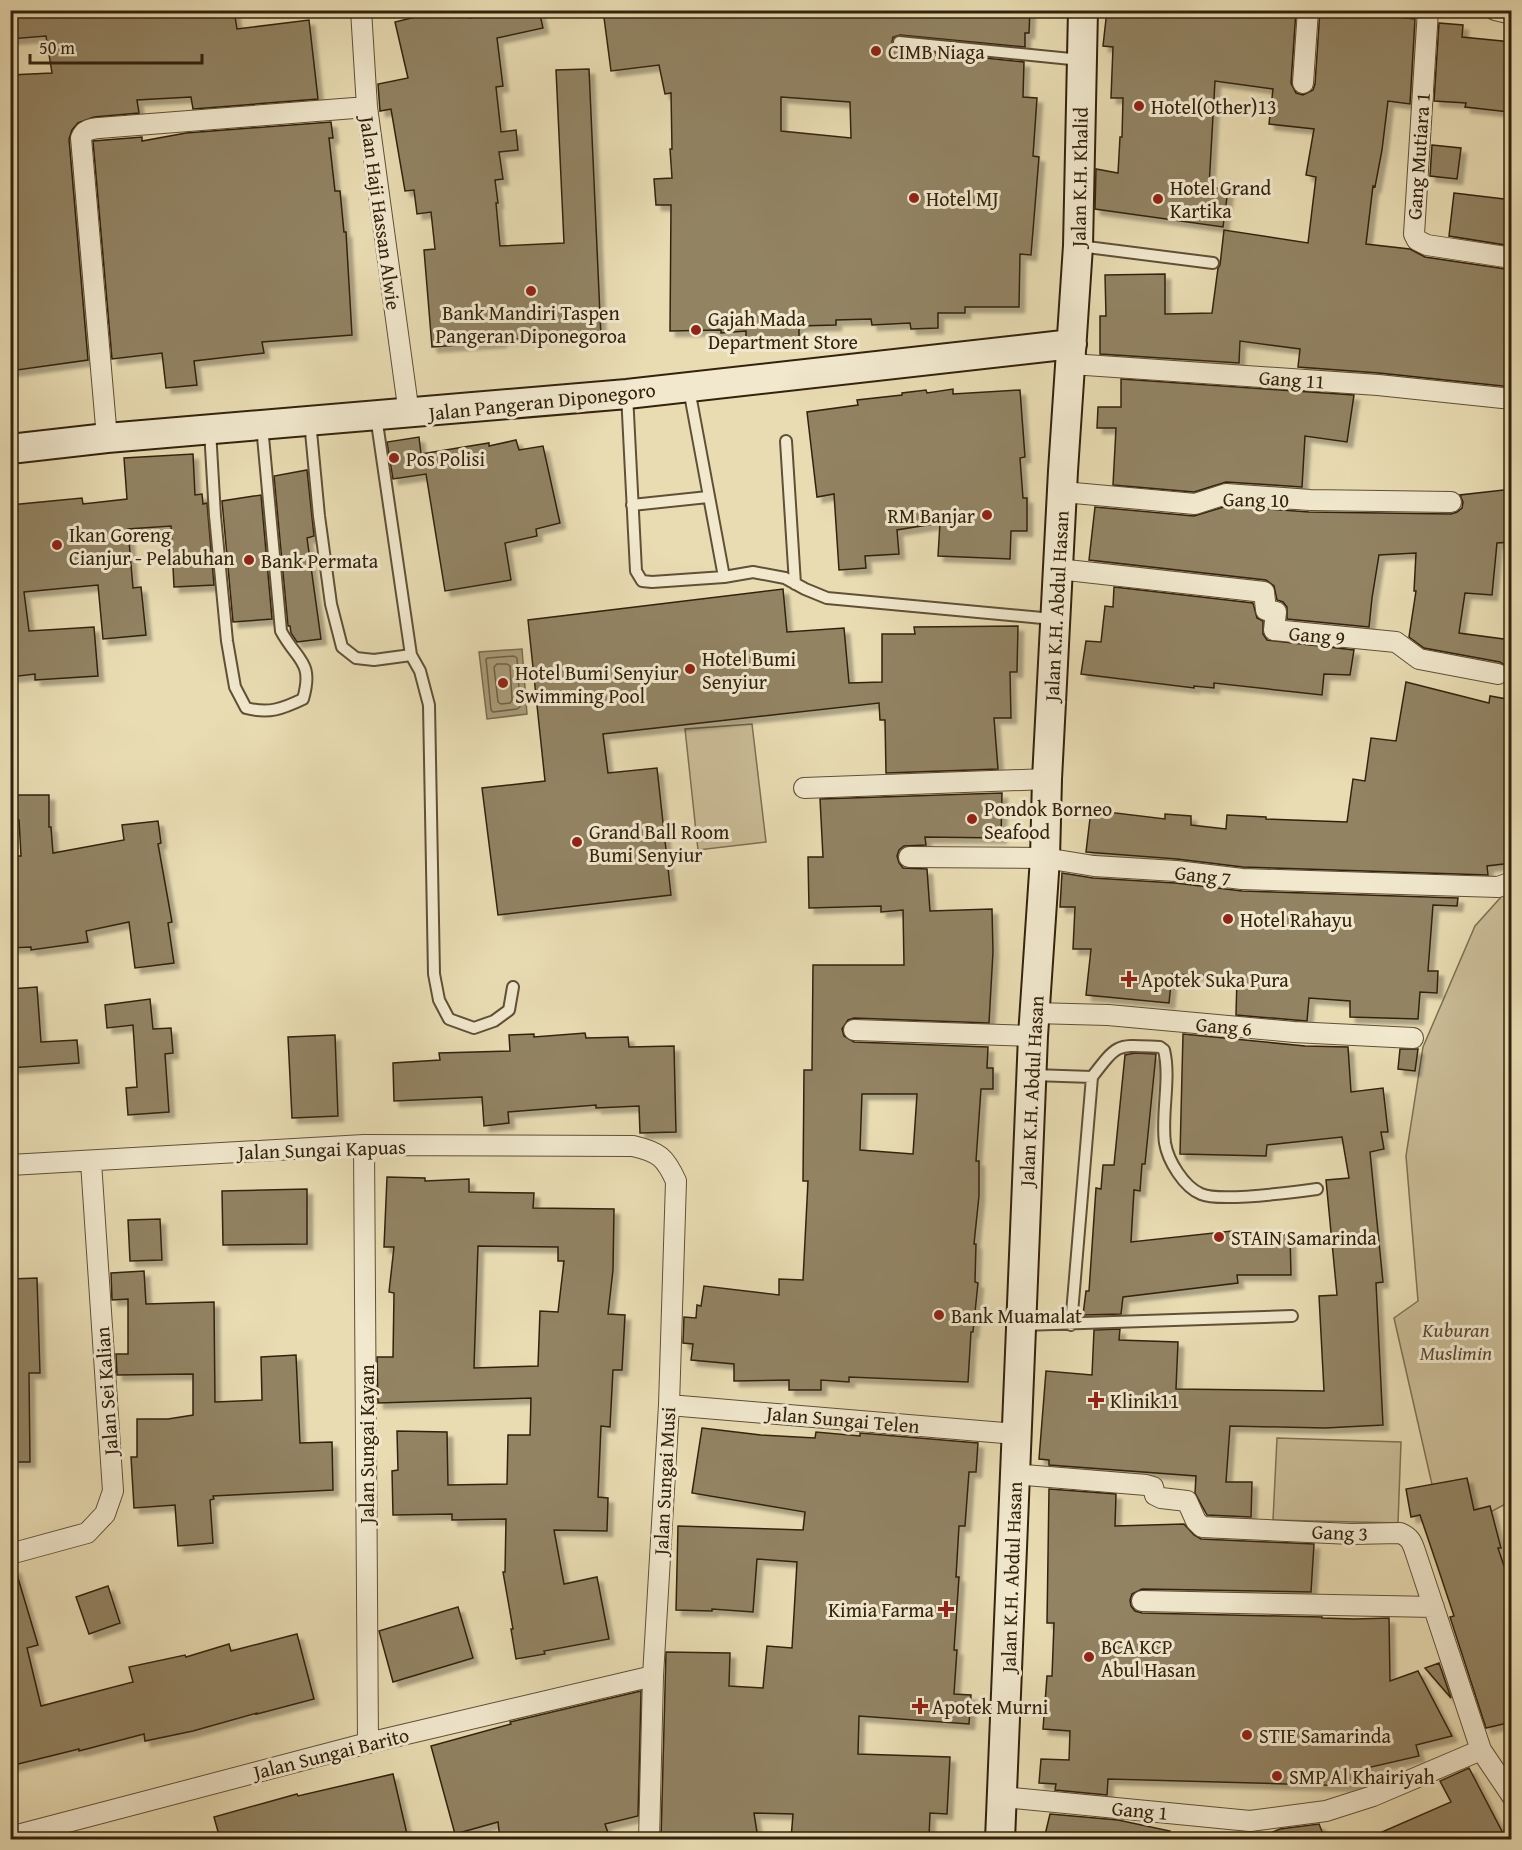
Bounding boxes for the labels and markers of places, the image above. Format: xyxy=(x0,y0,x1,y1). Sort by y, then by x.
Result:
place label: CIMB Niaga xyxy=(888,37,985,66)
marker: CIMB Niaga xyxy=(869,44,883,58)
place label: Hotel(Other)13 xyxy=(1151,92,1277,121)
marker: Hotel(Other)13 xyxy=(1132,99,1146,113)
place label: Hotel Grand Kartika xyxy=(1170,173,1271,225)
place label: Hotel MJ xyxy=(926,184,999,213)
marker: Hotel MJ xyxy=(907,191,921,205)
marker: Hotel Grand Kartika xyxy=(1151,192,1165,206)
marker: Bank Mandiri Taspen Pangeran Diponegoroa xyxy=(524,284,538,298)
place label: Bank Mandiri Taspen Pangeran Diponegoroa xyxy=(435,298,627,350)
place label: Gajah Mada Department Store xyxy=(708,304,858,356)
marker: Gajah Mada Department Store xyxy=(689,323,703,337)
place label: Pos Polisi xyxy=(406,444,485,473)
marker: Pos Polisi xyxy=(387,451,401,465)
place label: RM Banjar xyxy=(888,501,975,530)
marker: RM Banjar xyxy=(980,508,994,522)
place label: Ikan Goreng Cianjur - Pelabuhan xyxy=(69,520,235,572)
marker: Ikan Goreng Cianjur - Pelabuhan xyxy=(50,538,64,552)
place label: Bank Permata xyxy=(261,546,379,575)
marker: Bank Permata xyxy=(242,553,256,567)
place label: Hotel Bumi Senyiur xyxy=(702,644,796,696)
place label: Hotel Bumi Senyiur Swimming Pool xyxy=(515,658,678,710)
marker: Hotel Bumi Senyiur xyxy=(683,662,697,676)
marker: Hotel Bumi Senyiur Swimming Pool xyxy=(496,676,510,690)
place label: Pondok Borneo Seafood xyxy=(984,794,1112,846)
marker: Pondok Borneo Seafood xyxy=(965,812,979,826)
place label: Grand Ball Room Bumi Senyiur xyxy=(589,817,730,869)
marker: Grand Ball Room Bumi Senyiur xyxy=(570,835,584,849)
place label: Hotel Rahayu xyxy=(1240,905,1353,934)
marker: Hotel Rahayu xyxy=(1221,912,1235,926)
place label: Apotek Suka Pura xyxy=(1141,965,1289,994)
marker: Apotek Suka Pura xyxy=(1122,972,1136,986)
place label: STAIN Samarinda xyxy=(1231,1223,1377,1252)
marker: STAIN Samarinda xyxy=(1212,1230,1226,1244)
place label: Bank Muamalat xyxy=(951,1301,1082,1330)
marker: Bank Muamalat xyxy=(932,1308,946,1322)
place label: Klinik11 xyxy=(1110,1386,1179,1415)
marker: Klinik11 xyxy=(1087,1391,1105,1409)
place label: Kimia Farma xyxy=(828,1595,935,1624)
marker: Kimia Farma xyxy=(939,1602,953,1616)
place label: BCA KCP Abul Hasan xyxy=(1101,1632,1196,1684)
marker: BCA KCP Abul Hasan xyxy=(1082,1650,1096,1664)
place label: Apotek Murni xyxy=(932,1692,1049,1721)
marker: Apotek Murni xyxy=(913,1699,927,1713)
place label: STIE Samarinda xyxy=(1259,1721,1391,1750)
marker: STIE Samarinda xyxy=(1240,1728,1254,1742)
place label: SMP Al Khairiyah xyxy=(1289,1762,1435,1791)
marker: SMP Al Khairiyah xyxy=(1270,1769,1284,1783)

